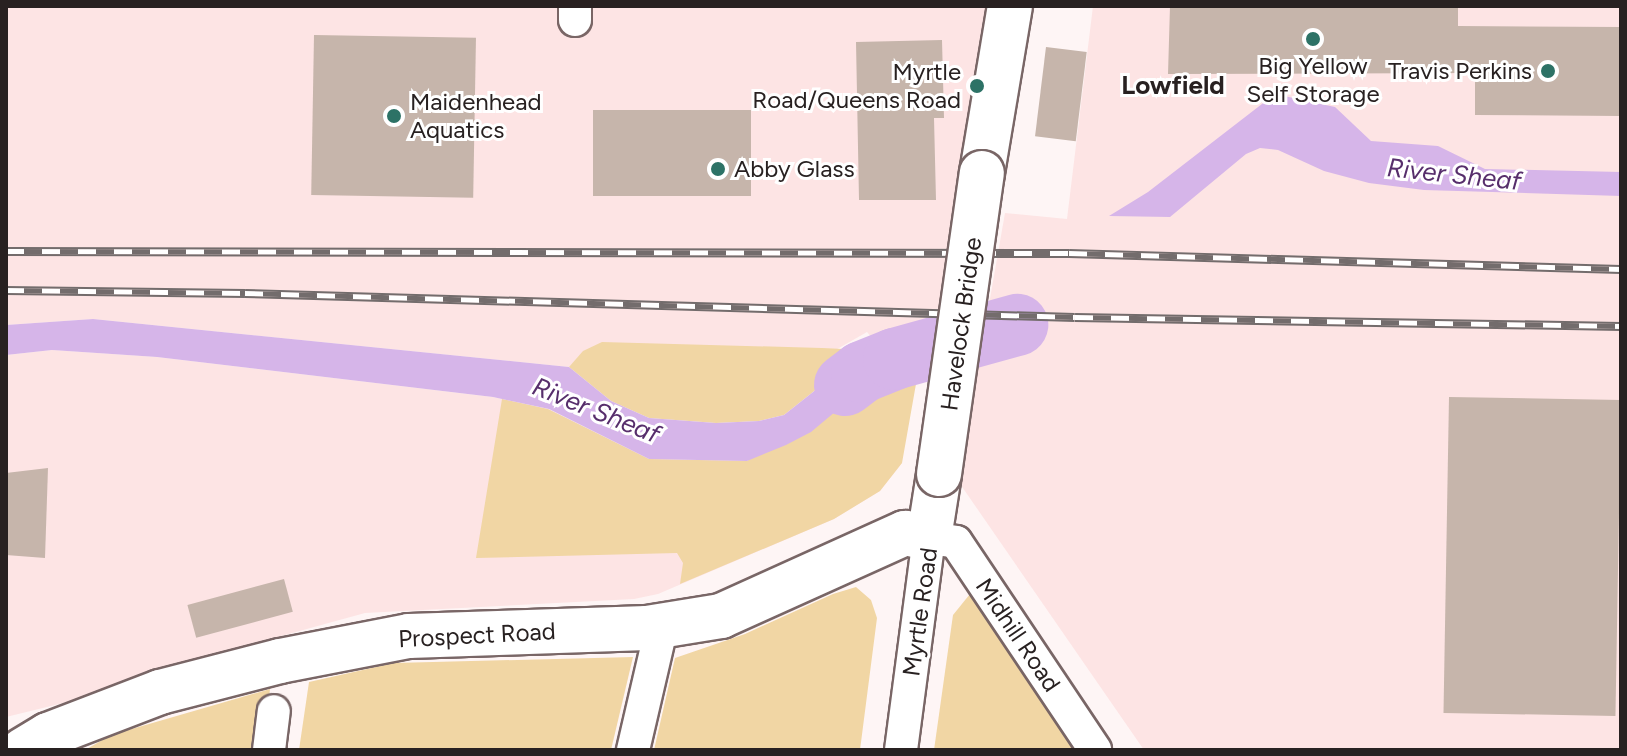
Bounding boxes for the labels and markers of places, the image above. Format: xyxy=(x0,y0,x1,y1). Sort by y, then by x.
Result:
marker: Big Yellow Self Storage xyxy=(1304,30,1322,48)
place label: Big Yellow Self Storage xyxy=(1246,52,1380,108)
place label: Travis Perkins xyxy=(1388,57,1532,85)
place label: Myrtle Road/Queens Road xyxy=(752,58,961,114)
marker: Travis Perkins xyxy=(1539,62,1557,80)
marker: Myrtle Road/Queens Road xyxy=(968,77,986,95)
place label: Maidenhead Aquatics xyxy=(410,88,541,144)
marker: Maidenhead Aquatics xyxy=(385,107,403,125)
place label: Abby Glass xyxy=(734,155,855,183)
marker: Abby Glass xyxy=(709,160,727,178)

